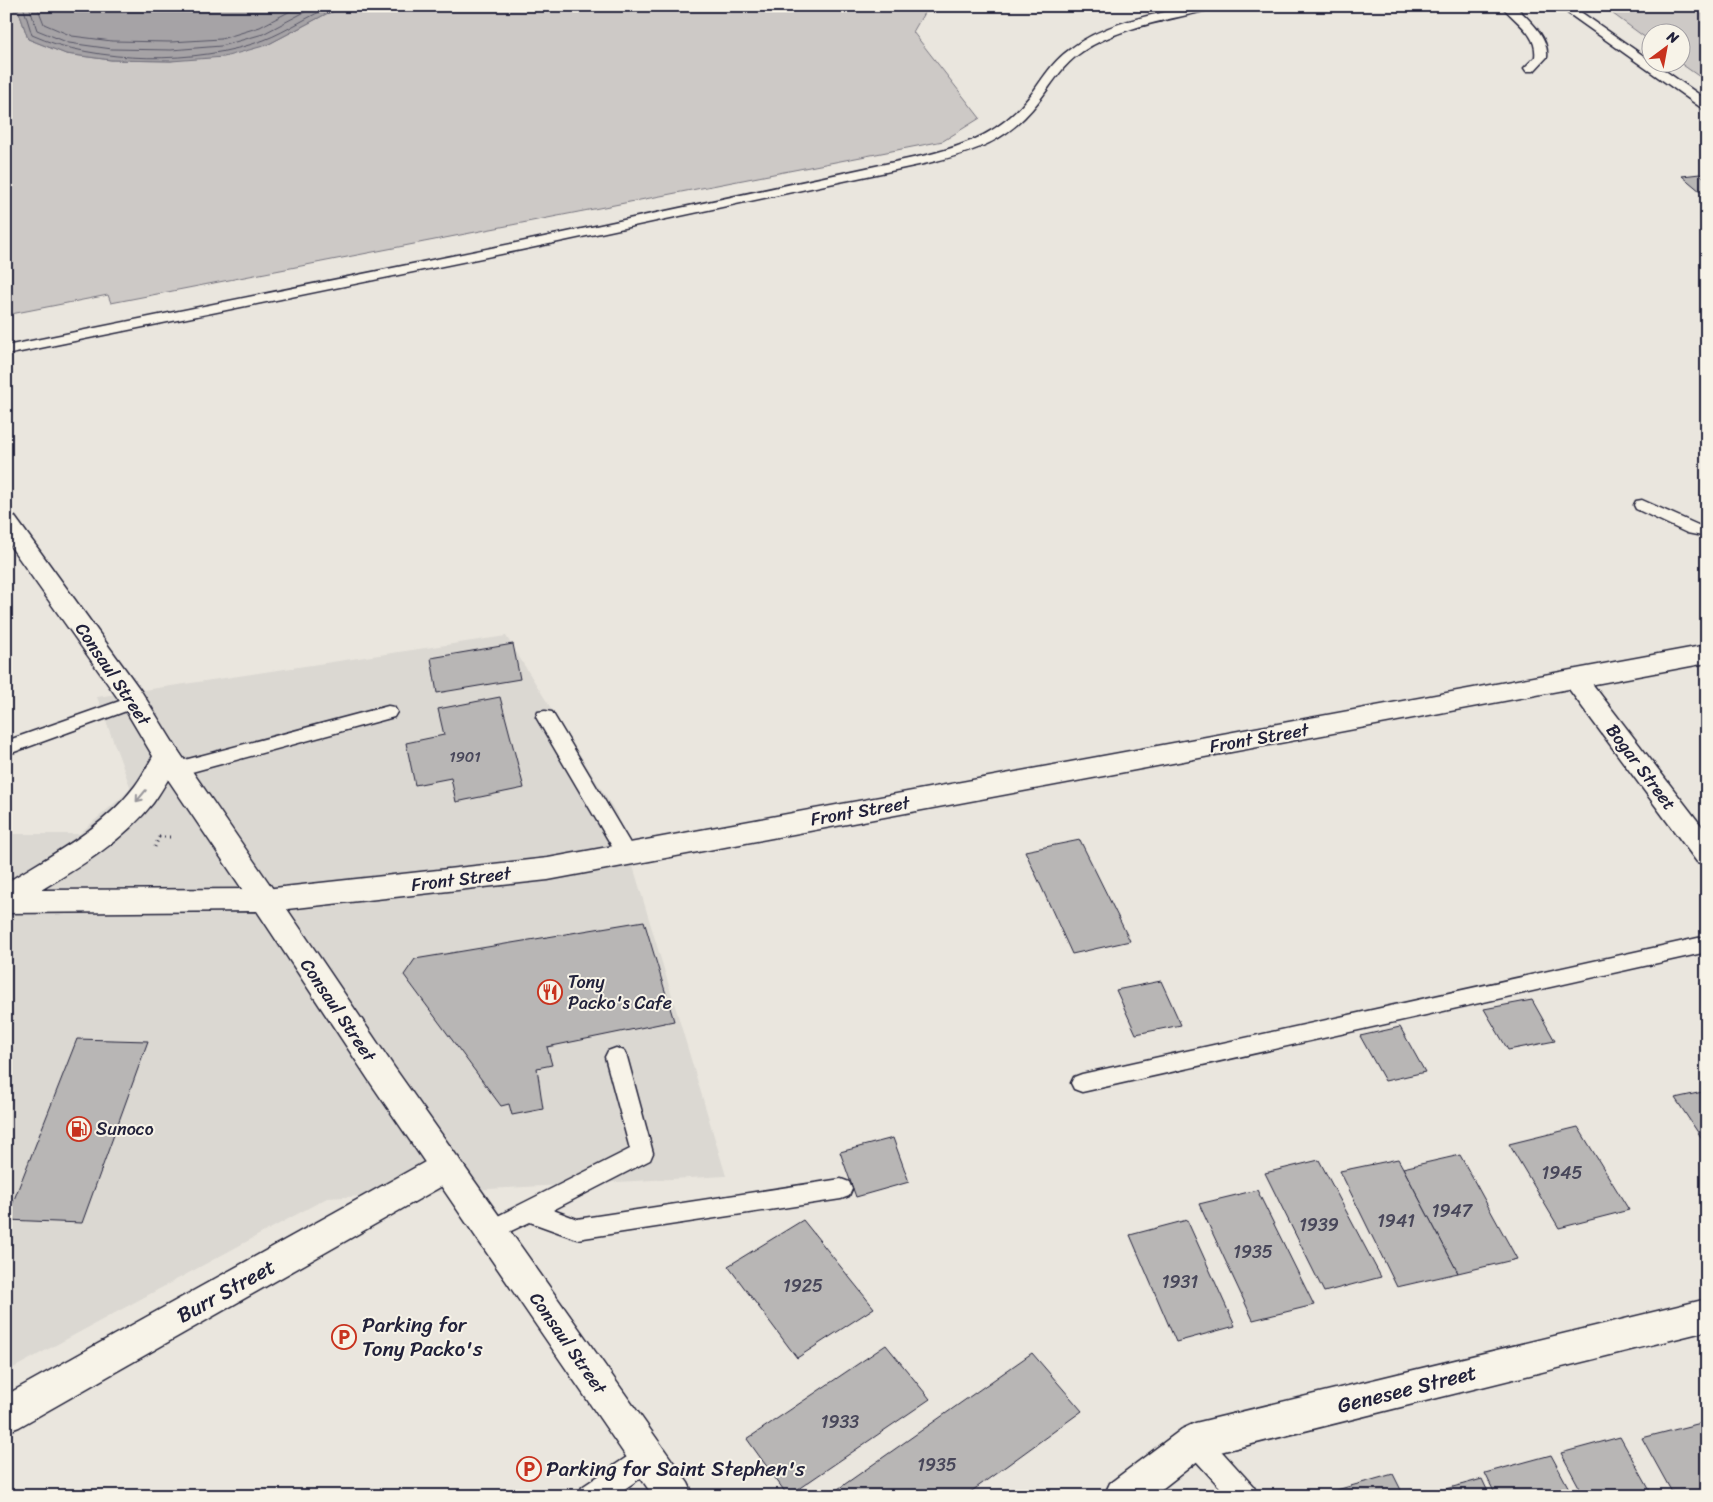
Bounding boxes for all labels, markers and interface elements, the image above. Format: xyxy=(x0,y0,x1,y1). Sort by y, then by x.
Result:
north arrow xyxy=(1640,22,1690,72)
text: N xyxy=(1661,24,1684,51)
street label: Consaul Street xyxy=(66,616,160,733)
street label: Front Street xyxy=(1207,713,1312,762)
street label: Bogar Street xyxy=(1597,716,1685,818)
house number: 1901 xyxy=(449,744,481,770)
street label: Front Street xyxy=(808,786,913,835)
one-way arrow xyxy=(136,790,147,803)
street label: Front Street xyxy=(409,857,513,901)
street label: Consaul Street xyxy=(291,952,385,1069)
place label: Tony Packo's Cafe xyxy=(568,966,672,1019)
restaurant icon: Tony Packo's Cafe xyxy=(537,979,563,1005)
place label: Sunoco xyxy=(96,1113,154,1145)
fuel station icon: Sunoco xyxy=(66,1116,92,1142)
house number: 1945 xyxy=(1541,1157,1583,1189)
house number: 1947 xyxy=(1432,1195,1474,1227)
house number: 1941 xyxy=(1377,1205,1415,1237)
house number: 1939 xyxy=(1299,1209,1339,1241)
house number: 1935 xyxy=(1233,1236,1273,1268)
street label: Burr Street xyxy=(169,1248,283,1334)
house number: 1931 xyxy=(1162,1266,1198,1298)
house number: 1925 xyxy=(783,1270,823,1302)
street label: Consaul Street xyxy=(521,1285,616,1402)
place label: Parking for Tony Packo's xyxy=(362,1306,483,1368)
parking icon: Parking for Tony Packo's xyxy=(331,1324,357,1350)
street label: Genesee Street xyxy=(1333,1353,1481,1425)
house number: 1933 xyxy=(821,1406,859,1438)
house number: 1935 xyxy=(917,1449,957,1481)
place label: Parking for Saint Stephen's xyxy=(546,1450,805,1488)
parking icon: Parking for Saint Stephen's xyxy=(516,1456,542,1482)

